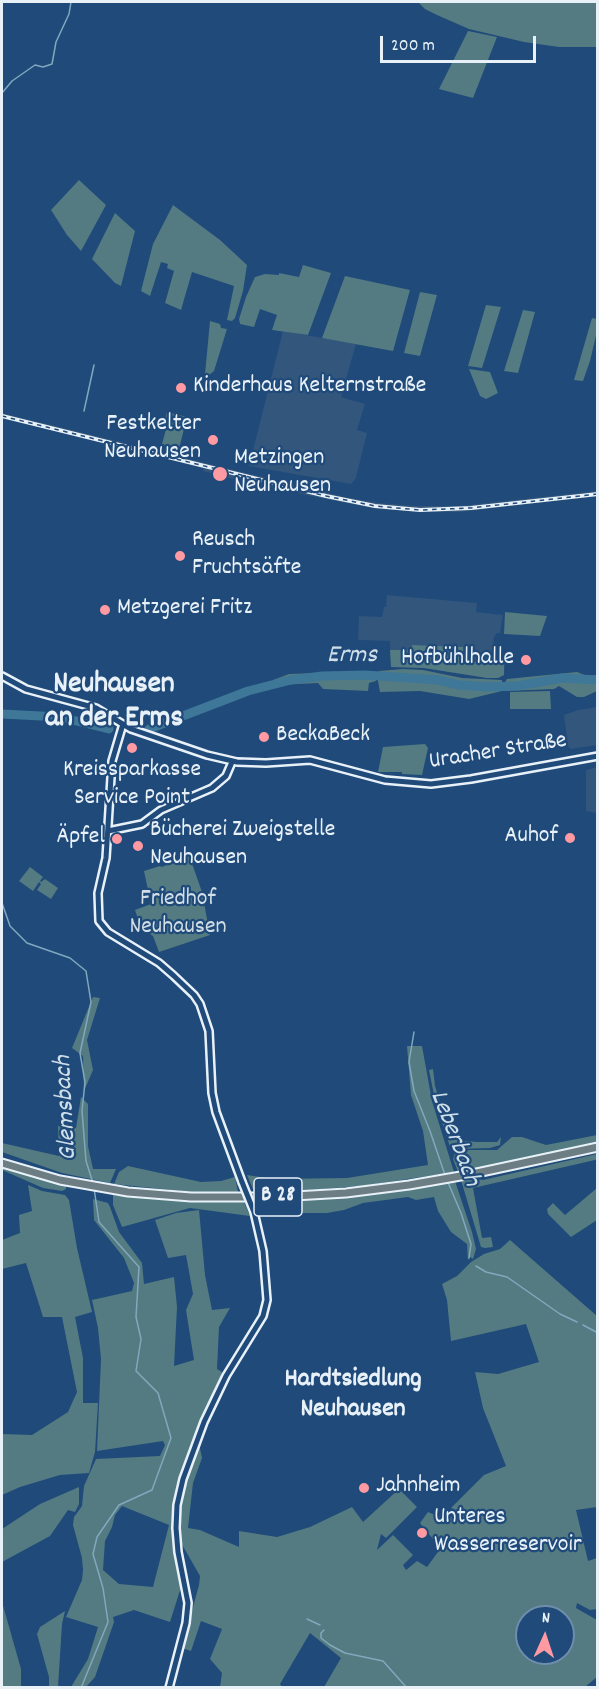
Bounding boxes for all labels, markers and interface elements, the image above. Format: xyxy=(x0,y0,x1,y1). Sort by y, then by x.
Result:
scale bar xyxy=(383,24,539,62)
text: 200 m xyxy=(391,34,435,59)
place label: Kinderhaus Kelternstraße xyxy=(193,374,426,402)
marker: Kinderhaus Kelternstraße xyxy=(174,381,188,395)
place label: Festkelter Neuhausen xyxy=(104,412,201,468)
marker: Festkelter Neuhausen xyxy=(206,433,220,447)
place label: Metzingen Neuhausen xyxy=(234,446,331,502)
marker: Metzingen Neuhausen xyxy=(211,465,229,483)
place label: Reusch Fruchtsäfte xyxy=(192,528,301,584)
marker: Reusch Fruchtsäfte xyxy=(173,549,187,563)
place label: Metzgerei Fritz xyxy=(117,596,252,624)
marker: Metzgerei Fritz xyxy=(98,603,112,617)
water label: Erms xyxy=(327,641,377,673)
place label: Hofbühlhalle xyxy=(401,646,514,674)
marker: Hofbühlhalle xyxy=(519,653,533,667)
district label: Neuhausen an der Erms xyxy=(45,669,183,740)
place label: BeckaBeck xyxy=(276,723,370,751)
street label: Uracher Straße xyxy=(427,728,569,778)
marker: BeckaBeck xyxy=(257,730,271,744)
marker: Kreissparkasse Service Point xyxy=(125,741,139,755)
place label: Kreissparkasse Service Point xyxy=(63,758,201,814)
place label: Bücherei Zweigstelle Neuhausen xyxy=(150,818,335,874)
place label: Auhof xyxy=(504,824,558,852)
place label: Äpfel xyxy=(57,825,105,853)
marker: Auhof xyxy=(563,831,577,845)
marker: Äpfel xyxy=(110,832,124,846)
marker: Bücherei Zweigstelle Neuhausen xyxy=(131,839,145,853)
park label: Friedhof Neuhausen xyxy=(129,887,227,943)
water label: Glemsbach xyxy=(50,1055,86,1161)
water label: Leberbach xyxy=(420,1087,486,1191)
road number: B 28 xyxy=(254,1178,302,1216)
district label: Hardtsiedlung Neuhausen xyxy=(284,1365,422,1426)
place label: Jahnheim xyxy=(376,1474,461,1502)
marker: Jahnheim xyxy=(357,1481,371,1495)
place label: Unteres Wasserreservoir xyxy=(434,1505,582,1561)
marker: Unteres Wasserreservoir xyxy=(415,1526,429,1540)
north arrow xyxy=(515,1605,575,1665)
text: N xyxy=(541,1607,550,1630)

